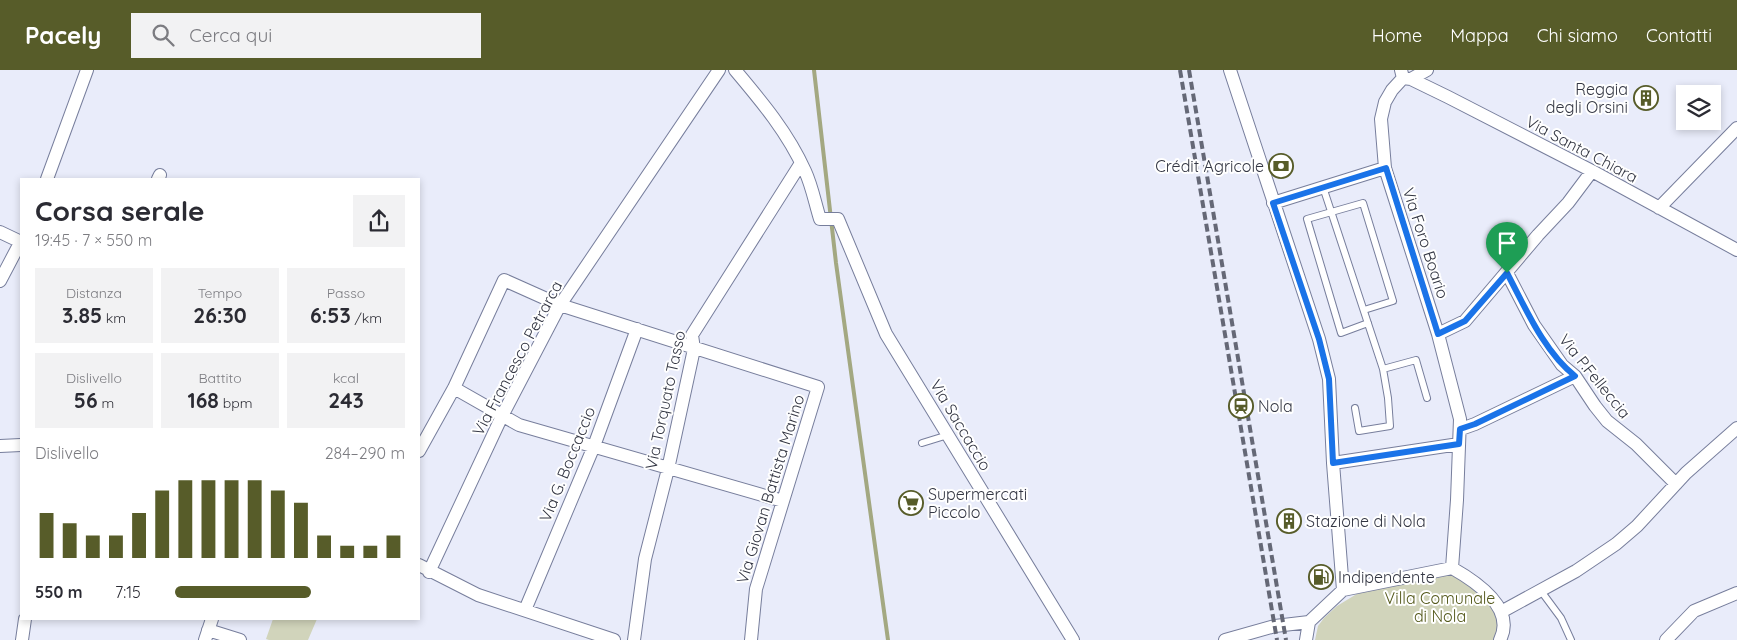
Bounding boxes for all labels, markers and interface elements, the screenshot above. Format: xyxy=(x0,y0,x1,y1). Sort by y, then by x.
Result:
search box xyxy=(131,13,481,58)
text: Pacely xyxy=(25,20,101,50)
icon: search xyxy=(149,21,177,49)
text: Cerca qui xyxy=(189,23,272,47)
text: Home xyxy=(1372,24,1422,47)
text: Mappa xyxy=(1450,24,1509,47)
text: Chi siamo xyxy=(1537,24,1618,47)
text: Contatti xyxy=(1646,24,1712,47)
place label: Reggia degli Orsini xyxy=(1546,79,1628,117)
building icon: Reggia degli Orsini xyxy=(1633,85,1659,111)
map controls xyxy=(1676,85,1721,130)
button: layers xyxy=(1676,85,1721,130)
street label: Via Santa Chiara xyxy=(1523,111,1641,187)
bank icon: Crédit Agricole xyxy=(1268,153,1294,179)
place label: Crédit Agricole xyxy=(1155,156,1264,176)
street label: Via Foro Boario xyxy=(1399,185,1453,301)
text: Corsa serale xyxy=(35,193,205,228)
button: share xyxy=(353,195,405,247)
pin xyxy=(1486,222,1528,273)
icon: arrive xyxy=(1493,229,1521,257)
text: 19:45 · 7 × 550 m xyxy=(35,230,152,250)
street label: Via Francesco Petrarca xyxy=(468,277,566,439)
text: Distanza xyxy=(66,284,122,302)
text: Tempo xyxy=(198,284,242,302)
text: Passo xyxy=(327,284,365,302)
text: 3.85 xyxy=(62,302,102,328)
text: 26:30 xyxy=(193,302,247,328)
text: 6:53 xyxy=(310,302,351,328)
text: km xyxy=(102,309,126,327)
text: /km xyxy=(351,309,382,327)
street label: Via Torquato Tasso xyxy=(640,329,690,471)
street label: Via P.Felleccia xyxy=(1555,330,1635,422)
text: Dislivello xyxy=(66,369,122,387)
text: Battito xyxy=(198,369,242,387)
text: kcal xyxy=(333,369,359,387)
street label: Via Saccaccio xyxy=(926,376,996,474)
text: 56 xyxy=(74,387,98,413)
text: 168 xyxy=(188,387,219,413)
text: 243 xyxy=(328,387,364,413)
street label: Via Giovan Battista Marino xyxy=(732,392,808,586)
station icon: Nola xyxy=(1228,393,1254,419)
text: m xyxy=(98,394,114,412)
text: bpm xyxy=(219,394,252,412)
place label: Nola xyxy=(1258,396,1293,416)
street label: Via G. Boccaccio xyxy=(535,403,599,525)
text: Dislivello xyxy=(35,443,99,463)
text: 284–290 m xyxy=(325,443,405,463)
place label: Supermercati Piccolo xyxy=(928,484,1027,522)
supermarket icon: Supermercati Piccolo xyxy=(898,490,924,516)
building icon: Stazione di Nola xyxy=(1276,508,1302,534)
place label: Stazione di Nola xyxy=(1306,511,1426,531)
fuel station icon: Indipendente xyxy=(1308,564,1334,590)
place label: Indipendente xyxy=(1338,567,1435,587)
text: 550 m xyxy=(35,582,83,602)
text: 7:15 xyxy=(115,582,141,602)
park label: Villa Comunale di Nola xyxy=(1385,588,1495,626)

